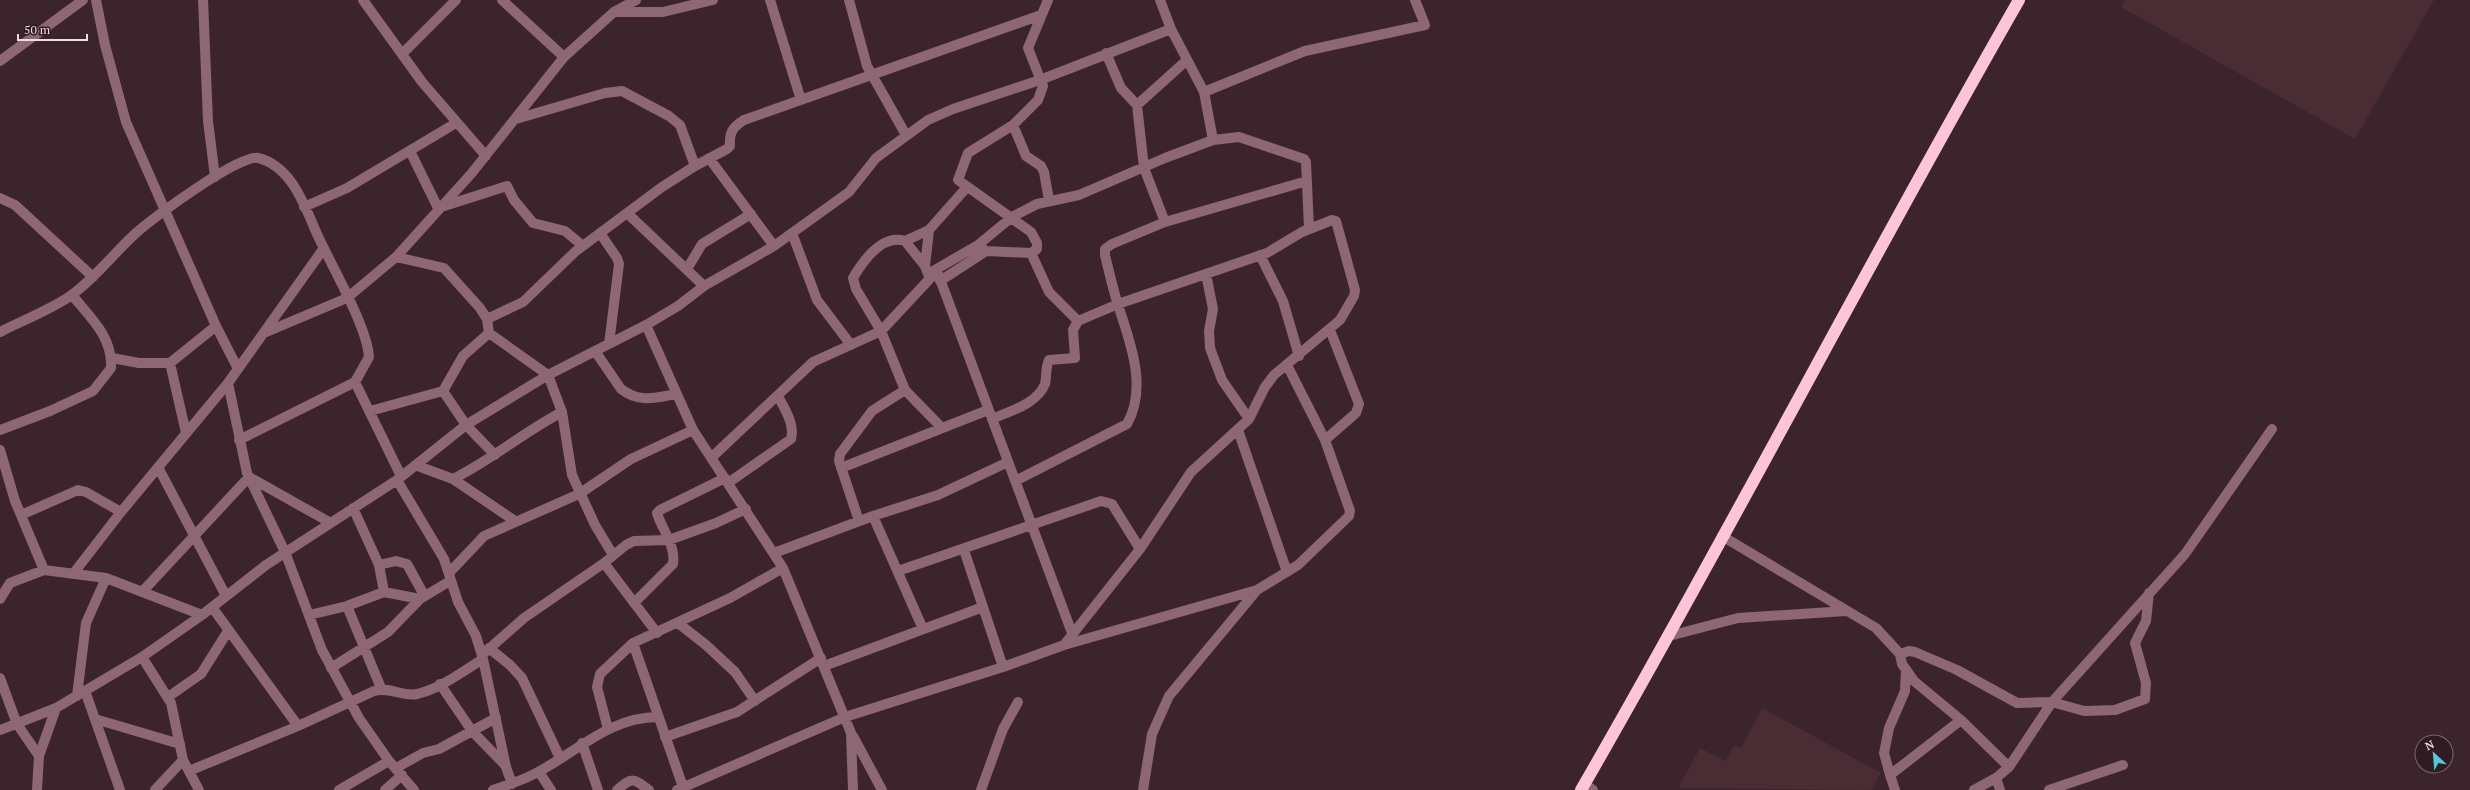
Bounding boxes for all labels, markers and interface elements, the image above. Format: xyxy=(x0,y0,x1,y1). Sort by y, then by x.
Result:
scale bar xyxy=(18,16,87,42)
text: 50 m xyxy=(24,22,51,37)
north arrow xyxy=(2414,734,2454,774)
text: N xyxy=(2423,737,2437,753)

